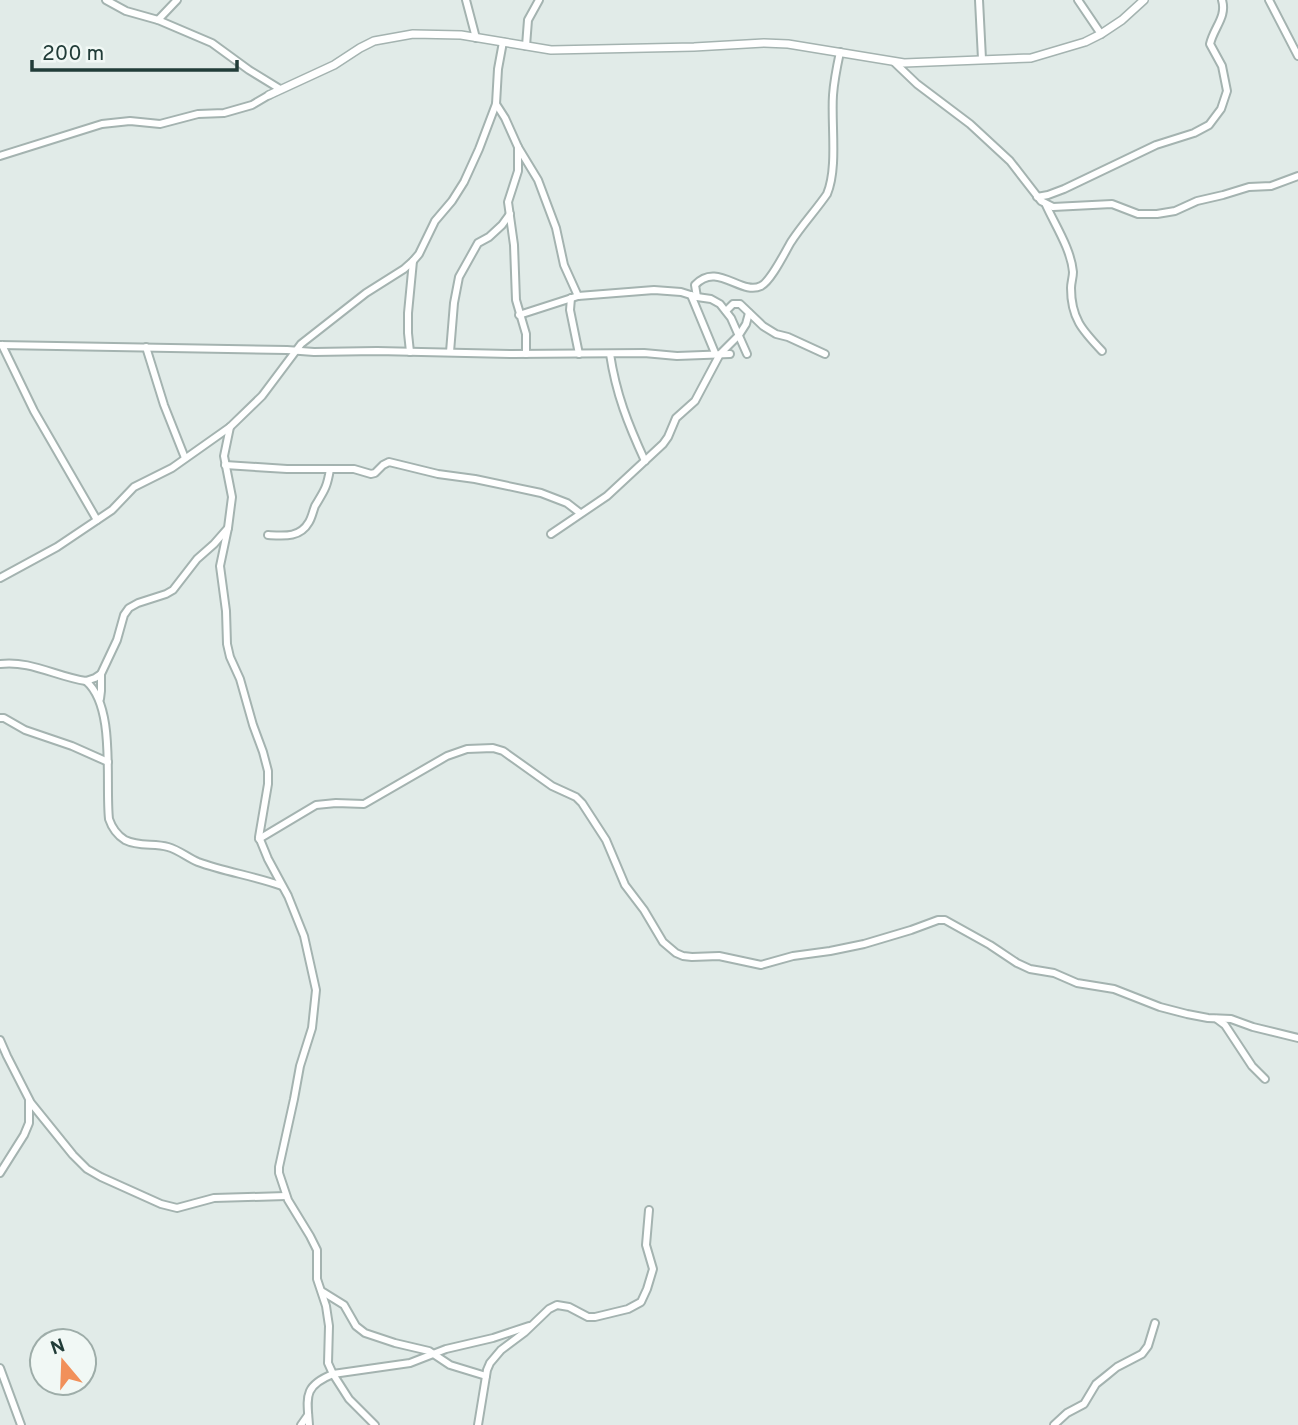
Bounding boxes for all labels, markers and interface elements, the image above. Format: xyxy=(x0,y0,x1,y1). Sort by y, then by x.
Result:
scale bar xyxy=(32,28,236,72)
text: 200 m xyxy=(42,41,104,68)
north arrow xyxy=(28,1327,98,1397)
text: N xyxy=(48,1334,68,1361)

